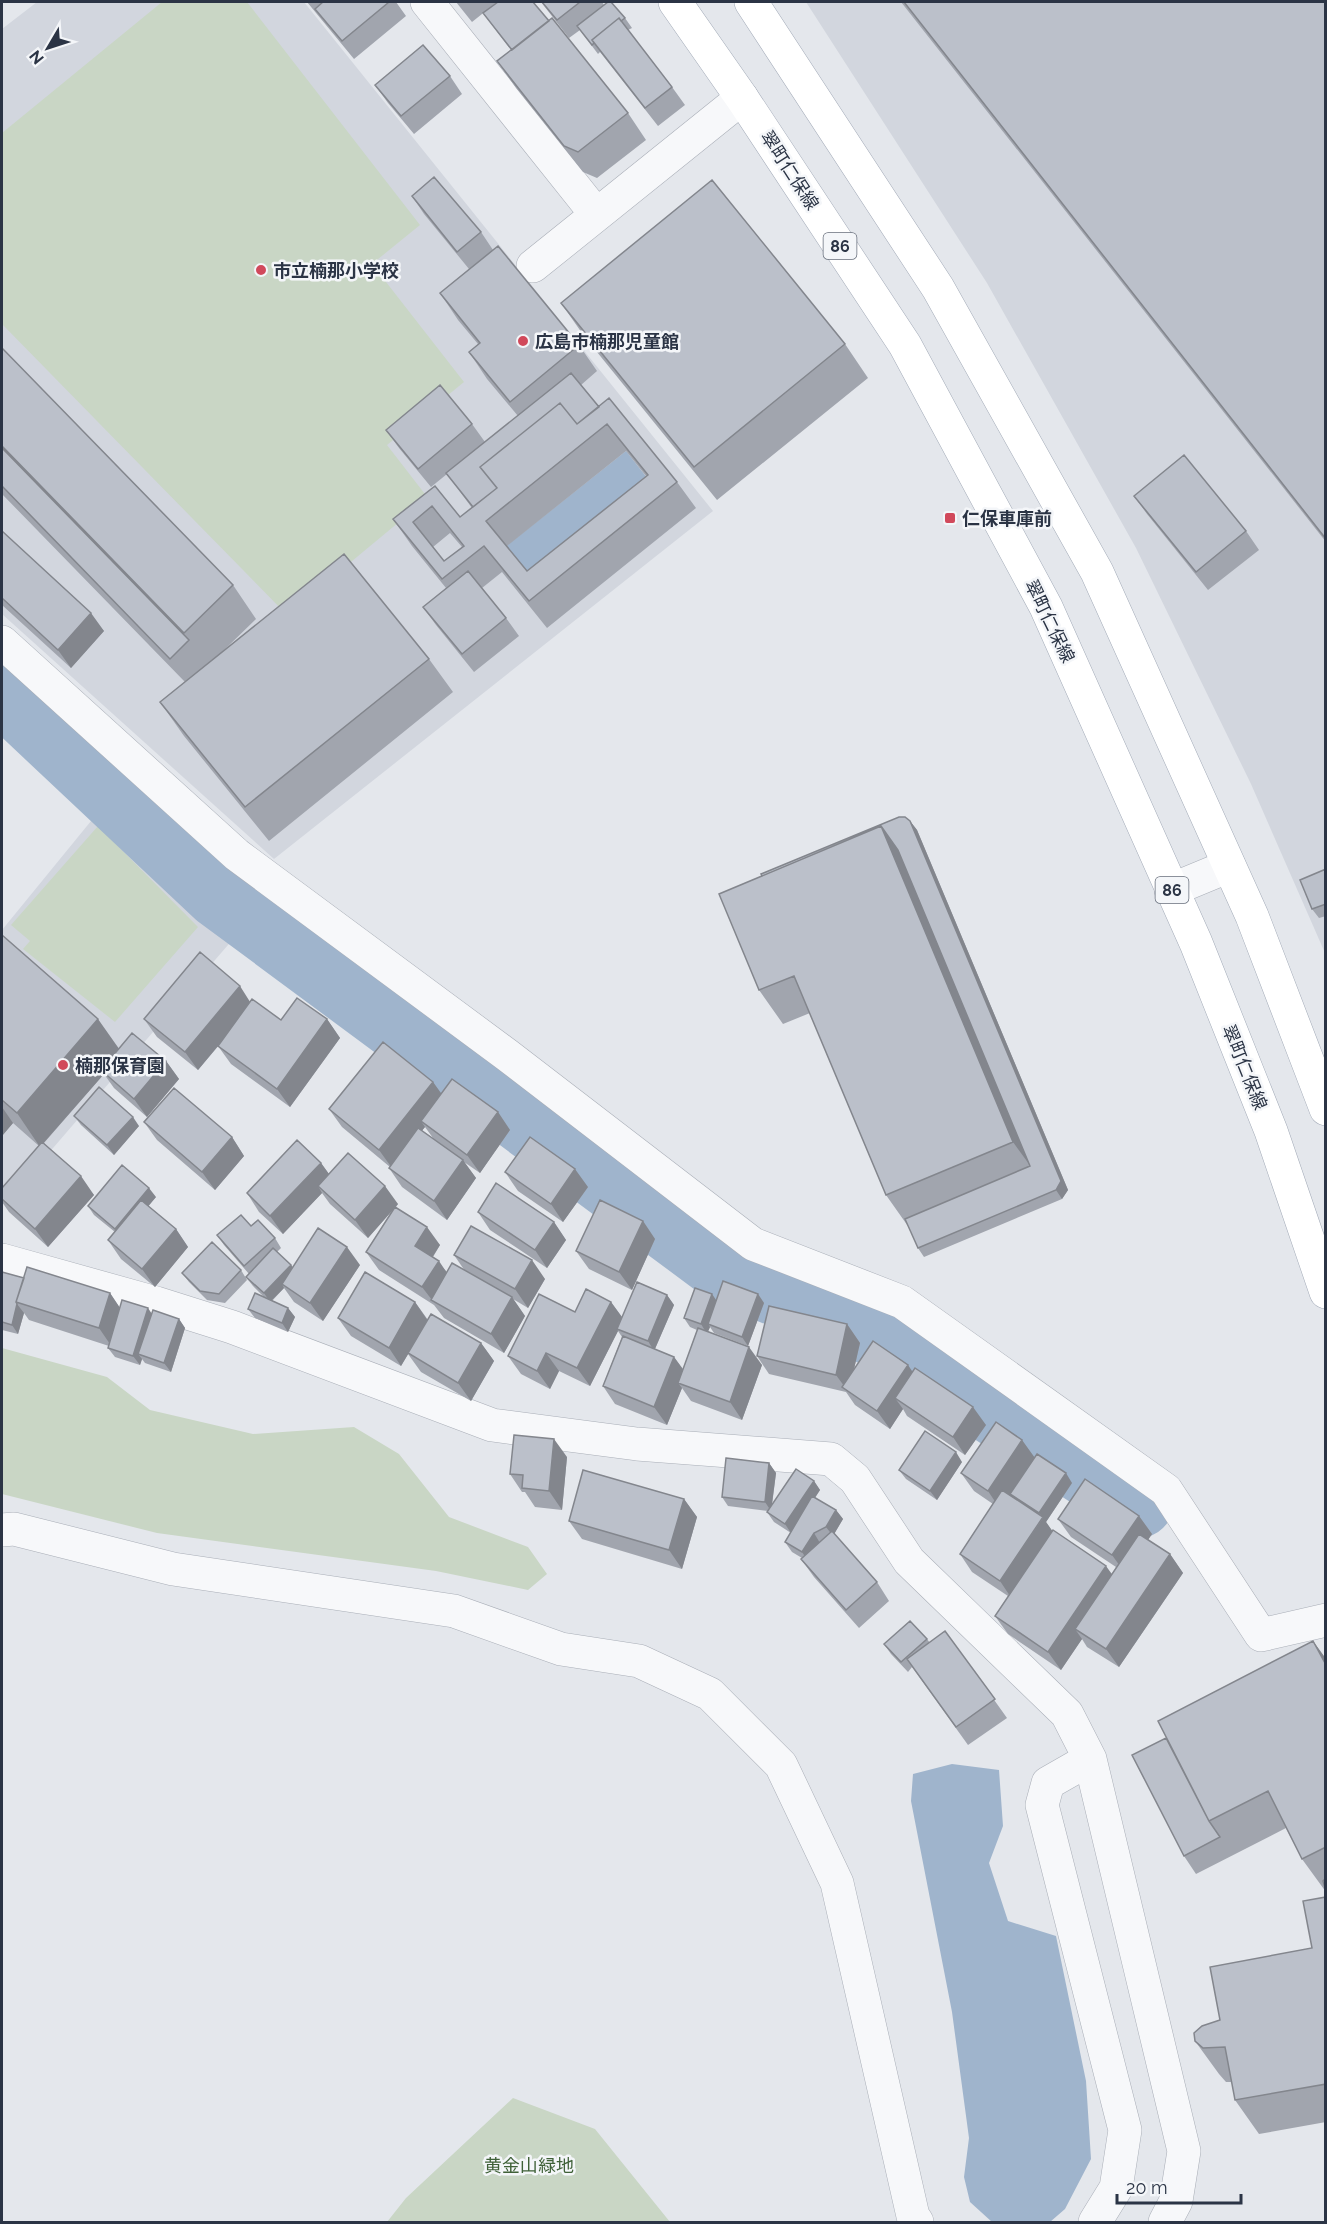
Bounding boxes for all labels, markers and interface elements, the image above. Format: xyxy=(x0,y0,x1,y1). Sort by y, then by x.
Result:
north arrow xyxy=(18,18,78,78)
text: N xyxy=(26,46,48,68)
street label: 翠町仁保線 xyxy=(757,127,823,213)
road number: 86 xyxy=(824,233,856,259)
place label: 市立楠那小学校 xyxy=(273,260,399,281)
marker: 市立楠那小学校 xyxy=(254,263,268,277)
place label: 広島市楠那児童館 xyxy=(535,331,679,352)
marker: 広島市楠那児童館 xyxy=(516,334,530,348)
place label: 仁保車庫前 xyxy=(962,508,1052,529)
marker: 仁保車庫前 xyxy=(943,511,957,525)
street label: 翠町仁保線 xyxy=(1021,576,1079,666)
road number: 86 xyxy=(1156,877,1188,903)
street label: 翠町仁保線 xyxy=(1218,1021,1272,1113)
place label: 楠那保育園 xyxy=(75,1055,165,1076)
marker: 楠那保育園 xyxy=(56,1058,70,1072)
park label: 黄金山緑地 xyxy=(484,2155,574,2176)
scale bar xyxy=(1117,2167,1242,2205)
text: 20 m xyxy=(1126,2177,1168,2198)

